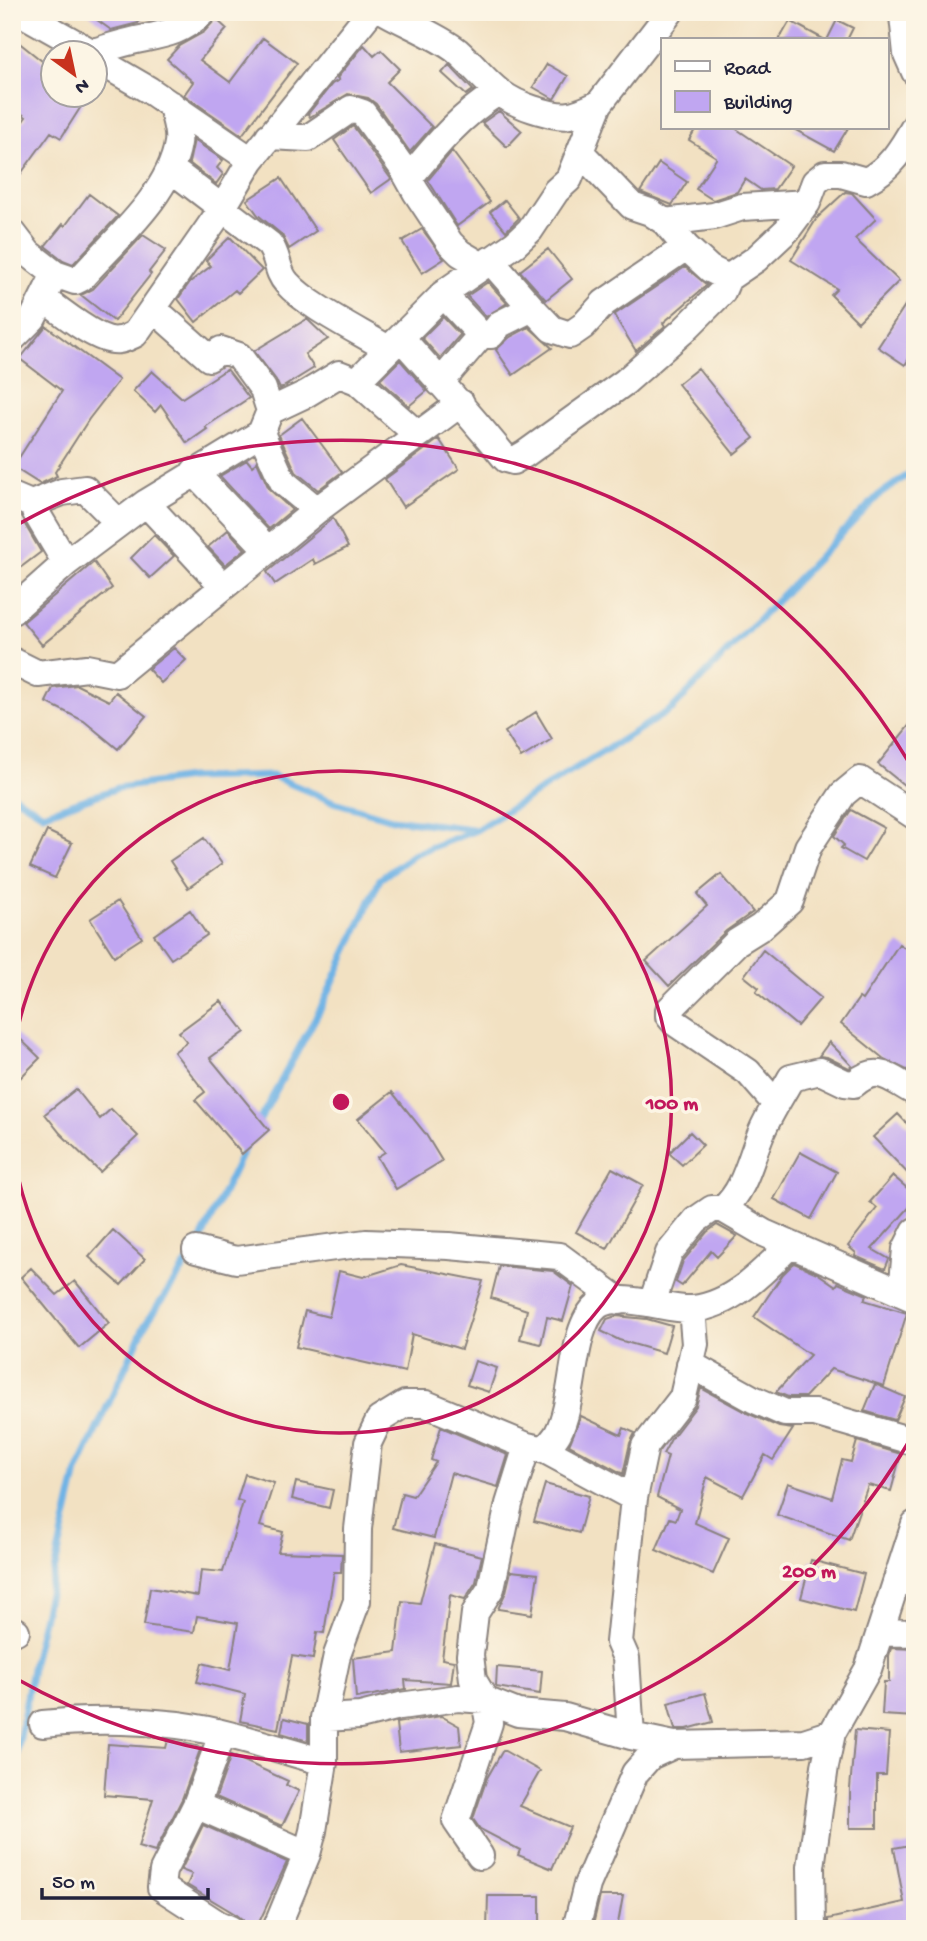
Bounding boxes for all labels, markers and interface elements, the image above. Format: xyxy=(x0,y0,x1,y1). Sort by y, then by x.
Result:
north arrow xyxy=(38,38,108,108)
legend xyxy=(661,38,888,130)
text: Road xyxy=(724,58,772,83)
text: N xyxy=(70,72,93,98)
text: Building xyxy=(723,92,793,117)
centre of rings xyxy=(329,1090,353,1114)
text: 100 m xyxy=(645,1093,698,1118)
text: 200 m xyxy=(782,1561,836,1586)
scale bar xyxy=(42,1857,208,1901)
text: 50 m xyxy=(52,1872,95,1897)

